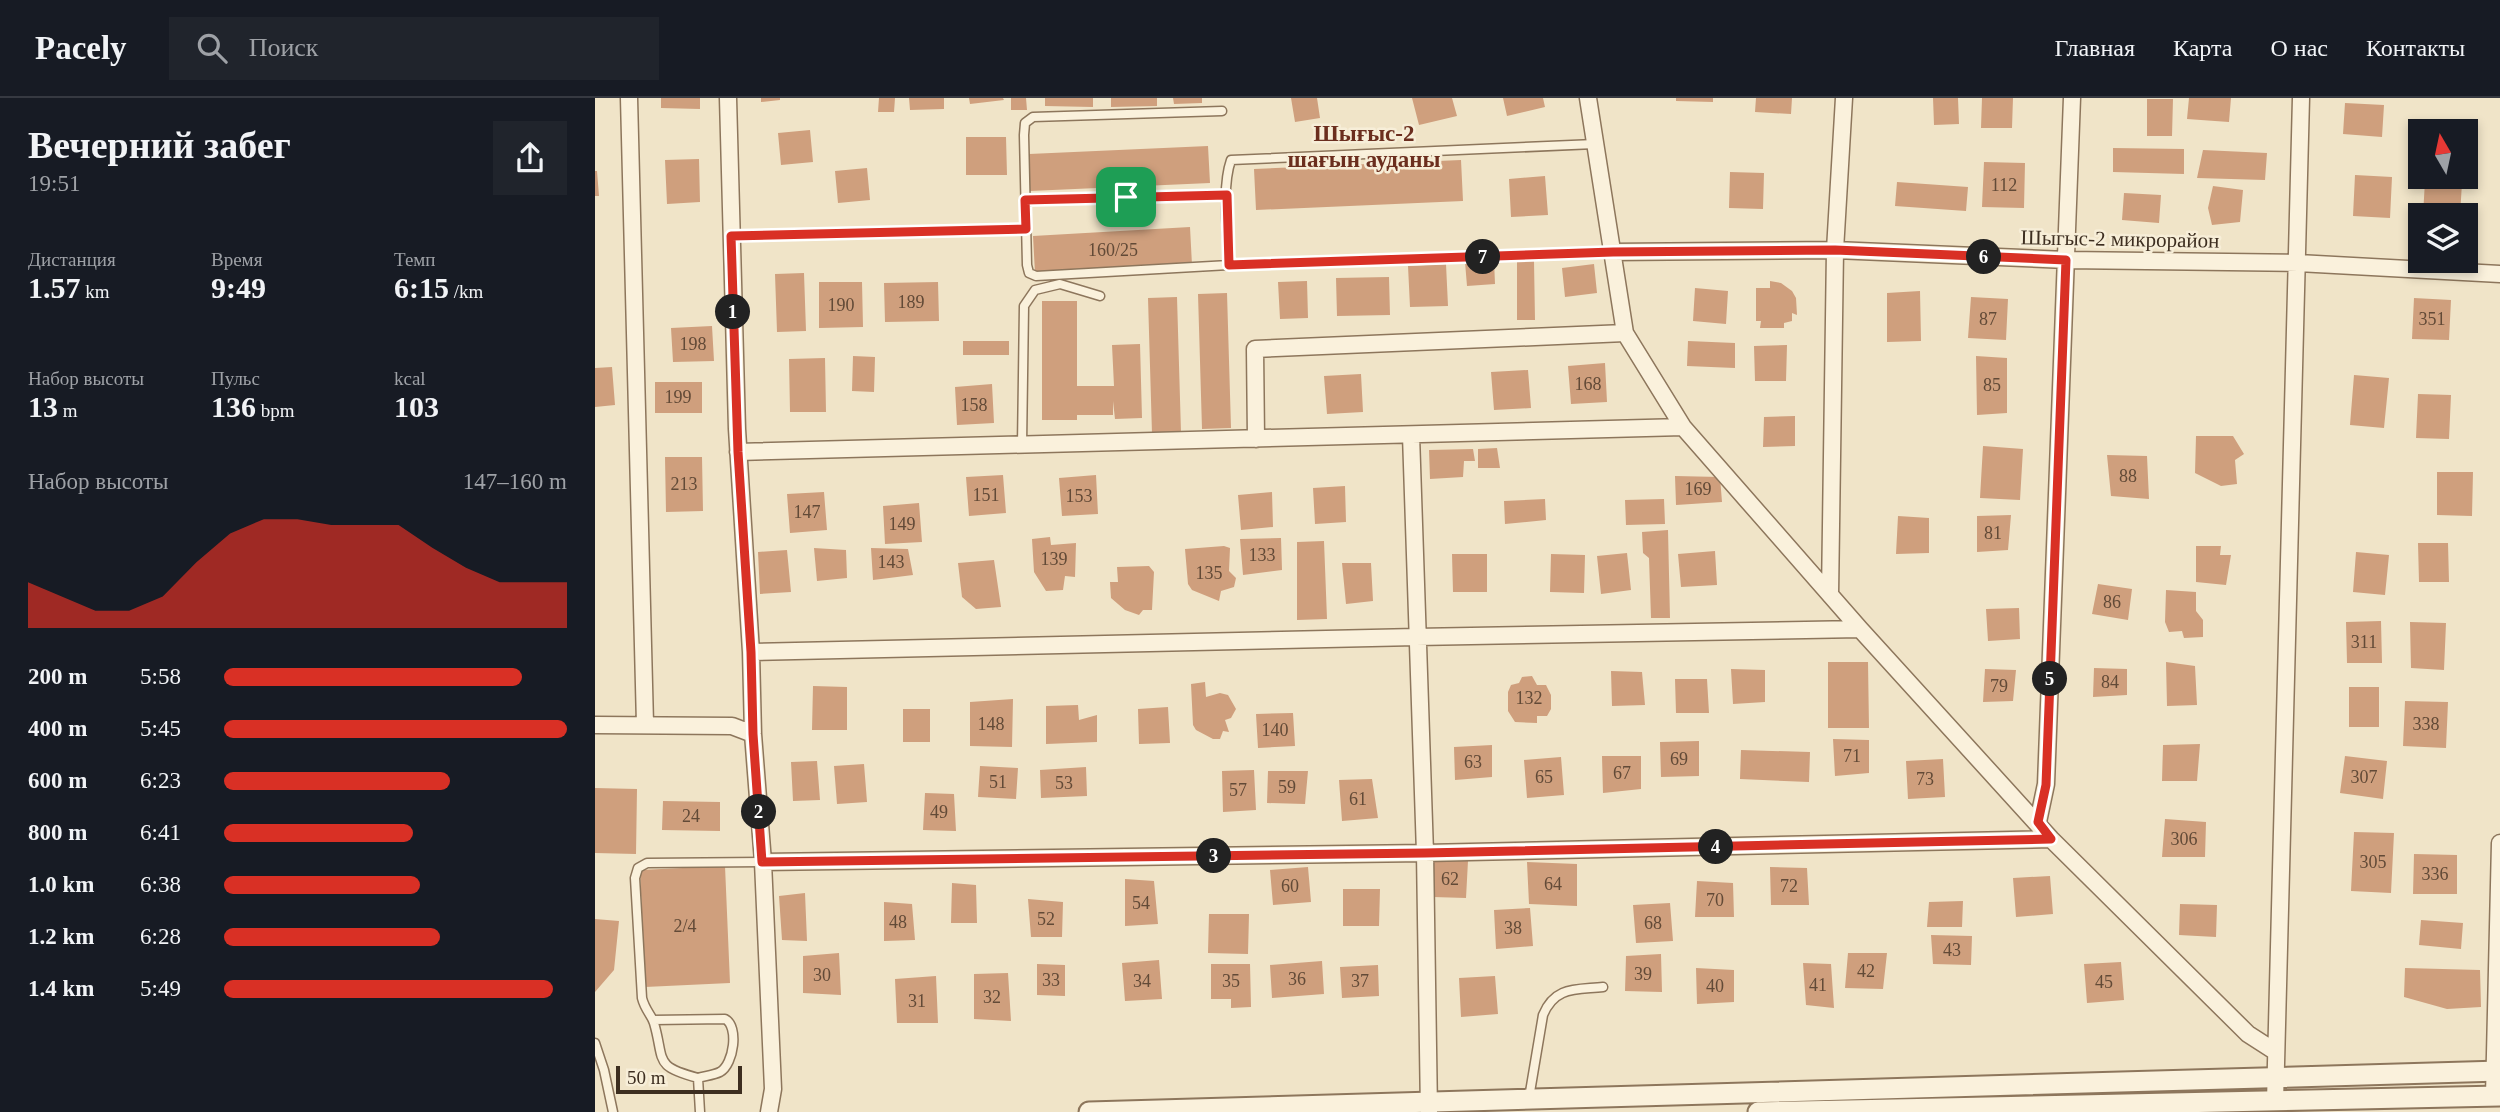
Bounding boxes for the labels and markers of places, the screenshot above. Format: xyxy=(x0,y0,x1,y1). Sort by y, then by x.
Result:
pin xyxy=(1096,167,1156,227)
pin: 7 xyxy=(1465,240,1501,274)
pin: 6 xyxy=(1967,240,2001,274)
pin: 1 xyxy=(715,294,751,330)
pin: 5 xyxy=(2033,662,2067,696)
pin: 2 xyxy=(741,794,777,830)
pin: 4 xyxy=(1699,830,1733,864)
pin: 3 xyxy=(1197,838,1231,874)

